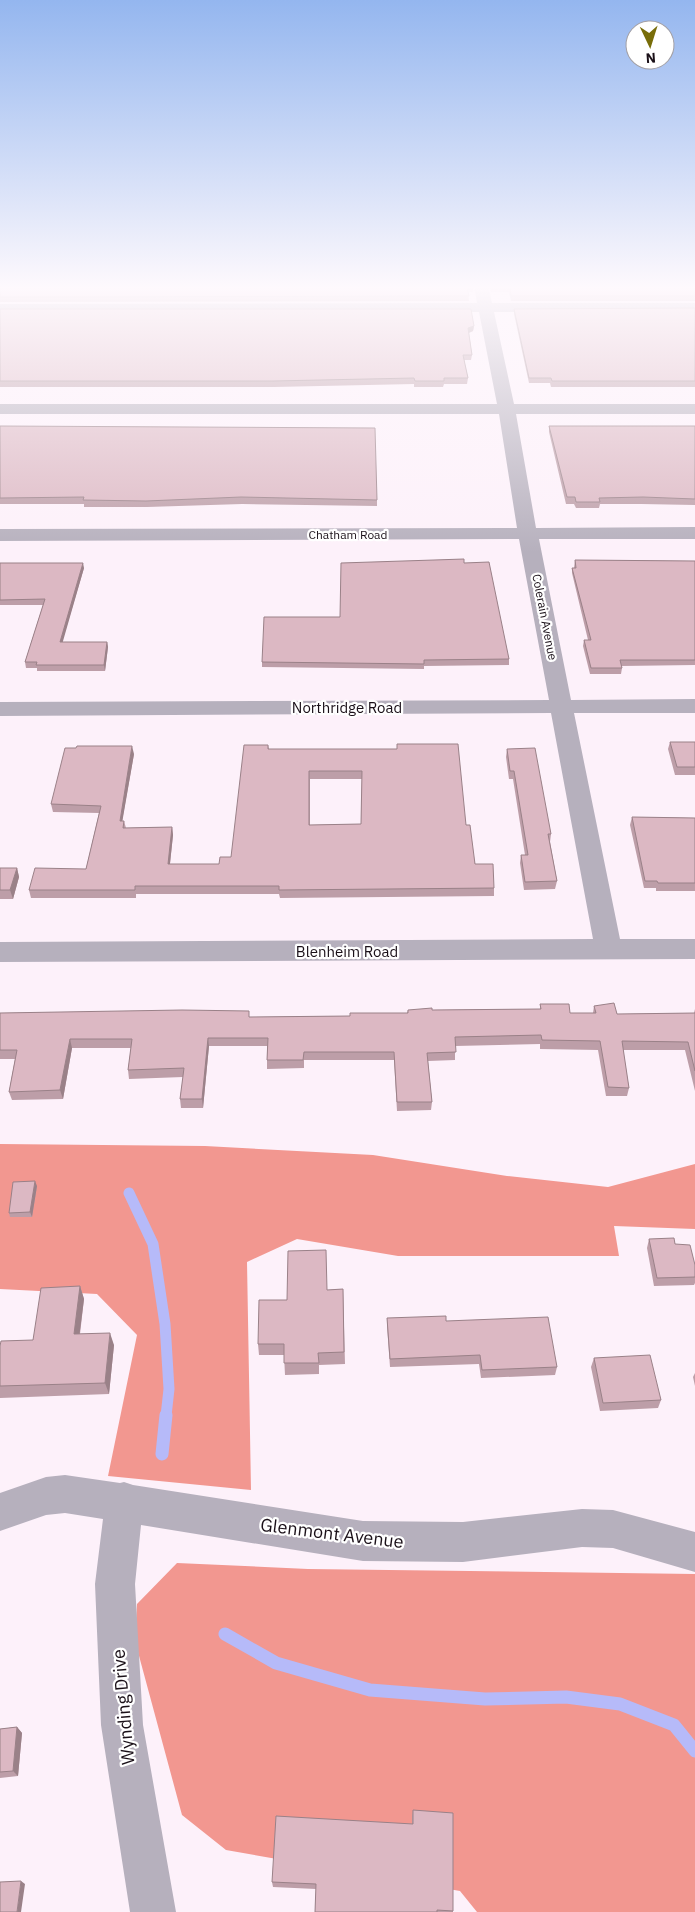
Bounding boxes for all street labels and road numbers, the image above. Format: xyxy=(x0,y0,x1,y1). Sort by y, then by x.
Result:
street label: Chatham Road xyxy=(308,527,388,542)
street label: Colerain Avenue xyxy=(529,573,561,662)
street label: Northridge Road xyxy=(292,698,402,717)
street label: Blenheim Road xyxy=(296,942,398,961)
street label: Glenmont Avenue xyxy=(259,1513,405,1553)
street label: Wynding Drive xyxy=(106,1648,140,1766)

